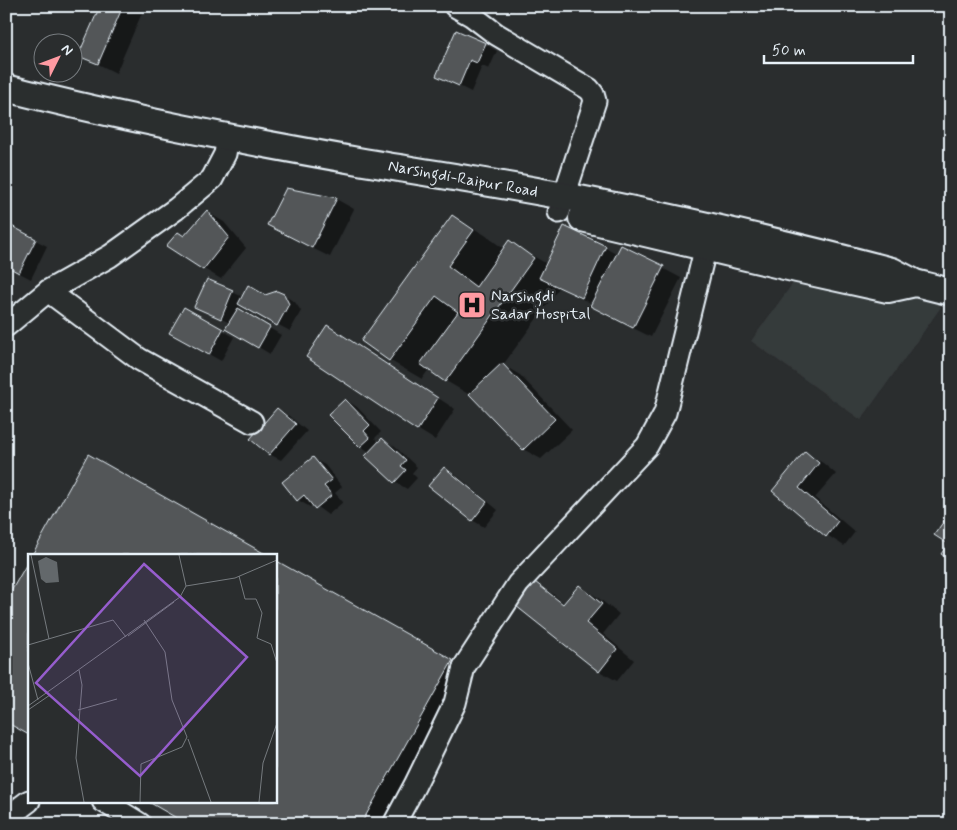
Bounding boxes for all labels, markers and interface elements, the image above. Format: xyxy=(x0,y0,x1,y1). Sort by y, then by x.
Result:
north arrow xyxy=(32,32,82,82)
scale bar xyxy=(764,32,913,64)
text: N xyxy=(57,40,77,59)
text: 50 m xyxy=(772,41,806,61)
street label: Narsingdi-Raipur Road xyxy=(386,155,540,203)
place label: Narsingdi Sadar Hospital xyxy=(491,286,590,325)
hospital icon: Narsingdi Sadar Hospital xyxy=(457,290,487,320)
inset map xyxy=(28,554,276,802)

